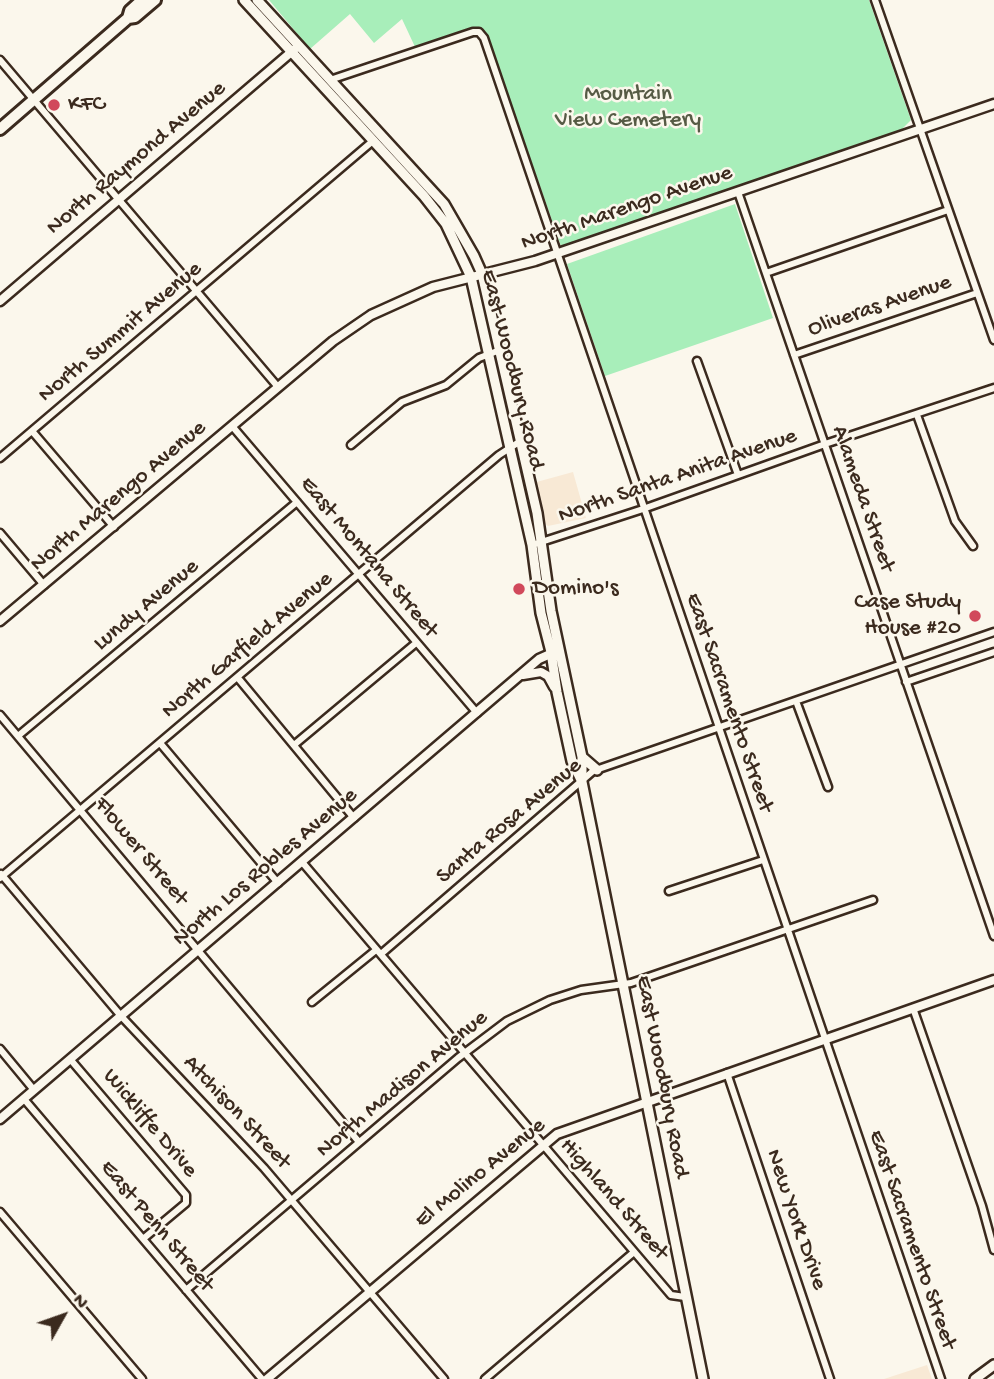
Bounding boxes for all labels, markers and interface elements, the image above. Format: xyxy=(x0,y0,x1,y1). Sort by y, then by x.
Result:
street label: North Raymond Avenue xyxy=(42,76,232,242)
park label: Mountain View Cemetery xyxy=(555,81,701,135)
place label: KFC xyxy=(68,91,105,119)
marker: KFC xyxy=(46,97,62,113)
street label: North Marengo Avenue xyxy=(518,160,736,258)
street label: North Summit Avenue xyxy=(33,256,209,410)
street label: East Woodbury Road xyxy=(473,267,549,473)
street label: Oliveras Avenue xyxy=(805,270,955,344)
street label: North Marengo Avenue xyxy=(25,415,213,579)
street label: Alameda Street xyxy=(824,422,900,576)
street label: North Santa Anita Avenue xyxy=(555,423,801,531)
street label: East Montana Street xyxy=(293,472,443,644)
street label: Lundy Avenue xyxy=(89,554,205,658)
street label: North Garfield Avenue xyxy=(157,566,339,726)
place label: Domino's xyxy=(533,575,618,603)
marker: Domino's xyxy=(511,581,527,597)
place label: Case Study House #20 xyxy=(854,589,961,643)
street label: East Sacramento Street xyxy=(678,590,778,816)
marker: Case Study House #20 xyxy=(967,608,983,624)
street label: Santa Rosa Avenue xyxy=(431,753,589,891)
street label: North Los Robles Avenue xyxy=(168,783,364,953)
street label: Flower Street xyxy=(87,792,193,912)
street label: East Woodbury Road xyxy=(628,974,694,1180)
street label: North Madison Avenue xyxy=(312,1005,494,1165)
street label: Atchison Street xyxy=(176,1050,296,1176)
street label: Wickliffe Drive xyxy=(95,1064,203,1184)
street label: El Molino Avenue xyxy=(410,1113,552,1235)
street label: East Sacramento Street xyxy=(861,1127,961,1353)
street label: Highland Street xyxy=(553,1133,673,1267)
street label: New York Drive xyxy=(758,1146,832,1294)
street label: East Penn Street xyxy=(93,1155,219,1299)
north arrow xyxy=(28,1281,98,1351)
text: N xyxy=(67,1290,92,1314)

